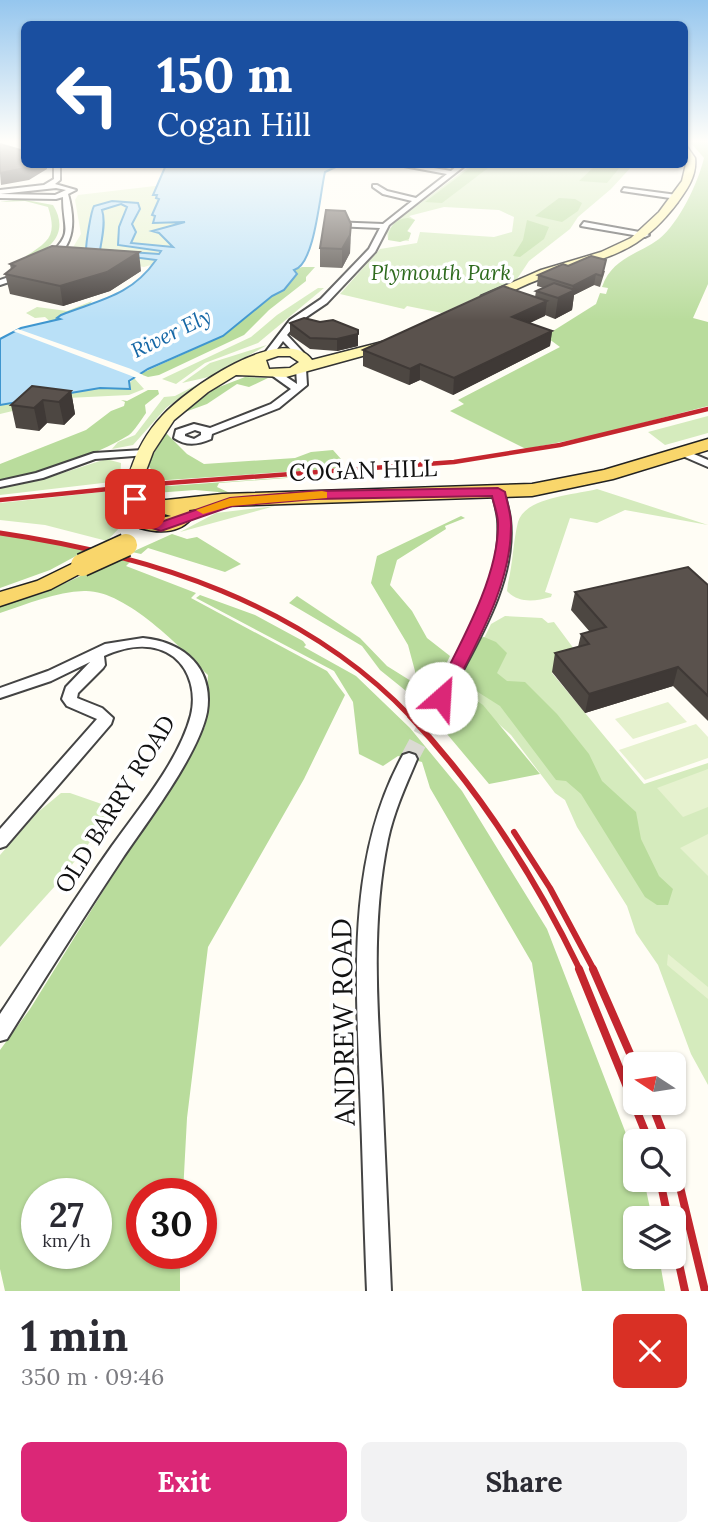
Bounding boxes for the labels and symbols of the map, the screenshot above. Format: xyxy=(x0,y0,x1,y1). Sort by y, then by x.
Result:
park label: Plymouth Park xyxy=(371,259,511,286)
water label: River Ely xyxy=(126,302,216,364)
street label: COGAN HILL xyxy=(288,452,438,488)
pin xyxy=(105,469,165,529)
position arrow xyxy=(404,661,478,735)
street label: OLD BARRY ROAD xyxy=(48,709,182,899)
street label: ANDREW ROAD xyxy=(323,918,363,1127)
north arrow xyxy=(623,1052,686,1115)
speed limit sign: 30 xyxy=(126,1178,217,1269)

